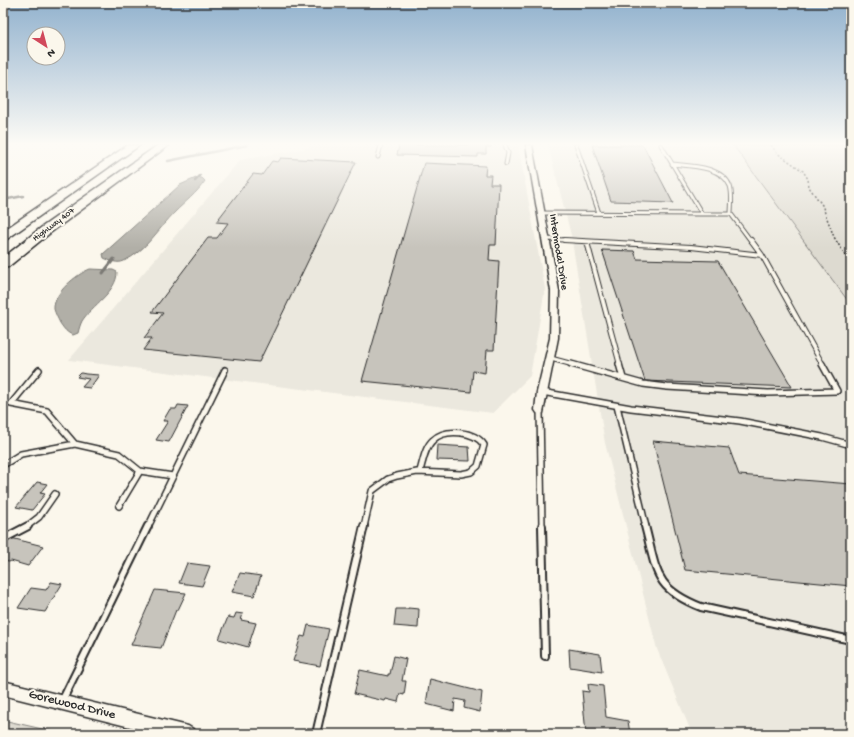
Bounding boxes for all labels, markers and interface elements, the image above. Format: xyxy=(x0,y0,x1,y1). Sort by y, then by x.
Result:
north arrow xyxy=(26,26,66,66)
text: N xyxy=(44,46,57,59)
street label: Highway 407 xyxy=(31,205,77,244)
street label: Intermodal Drive xyxy=(546,213,570,291)
street label: Gorewood Drive xyxy=(27,687,117,723)

